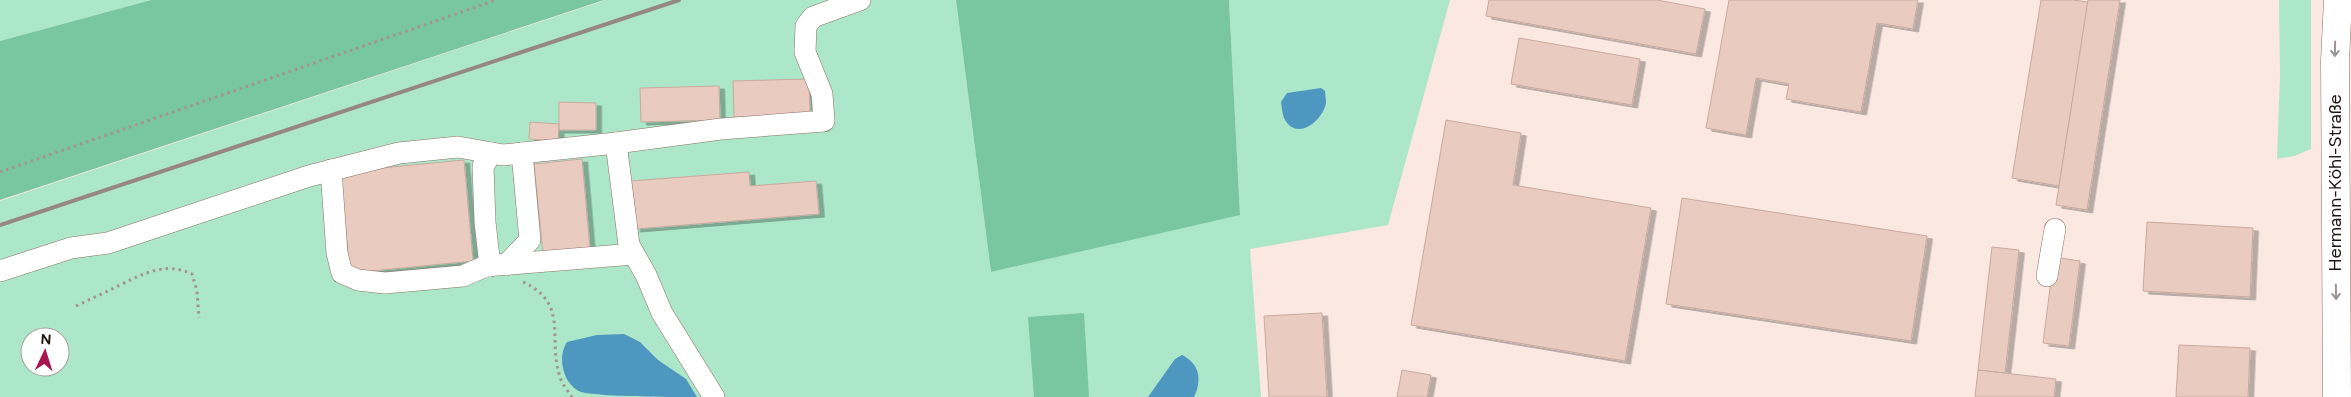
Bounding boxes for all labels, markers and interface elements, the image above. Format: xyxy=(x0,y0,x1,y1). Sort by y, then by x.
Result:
one-way arrow xyxy=(2330,40,2340,56)
street label: Hermann-Köhl-Straße xyxy=(2324,94,2346,272)
one-way arrow xyxy=(2331,284,2341,300)
north arrow xyxy=(20,327,70,377)
text: N xyxy=(40,331,52,348)

